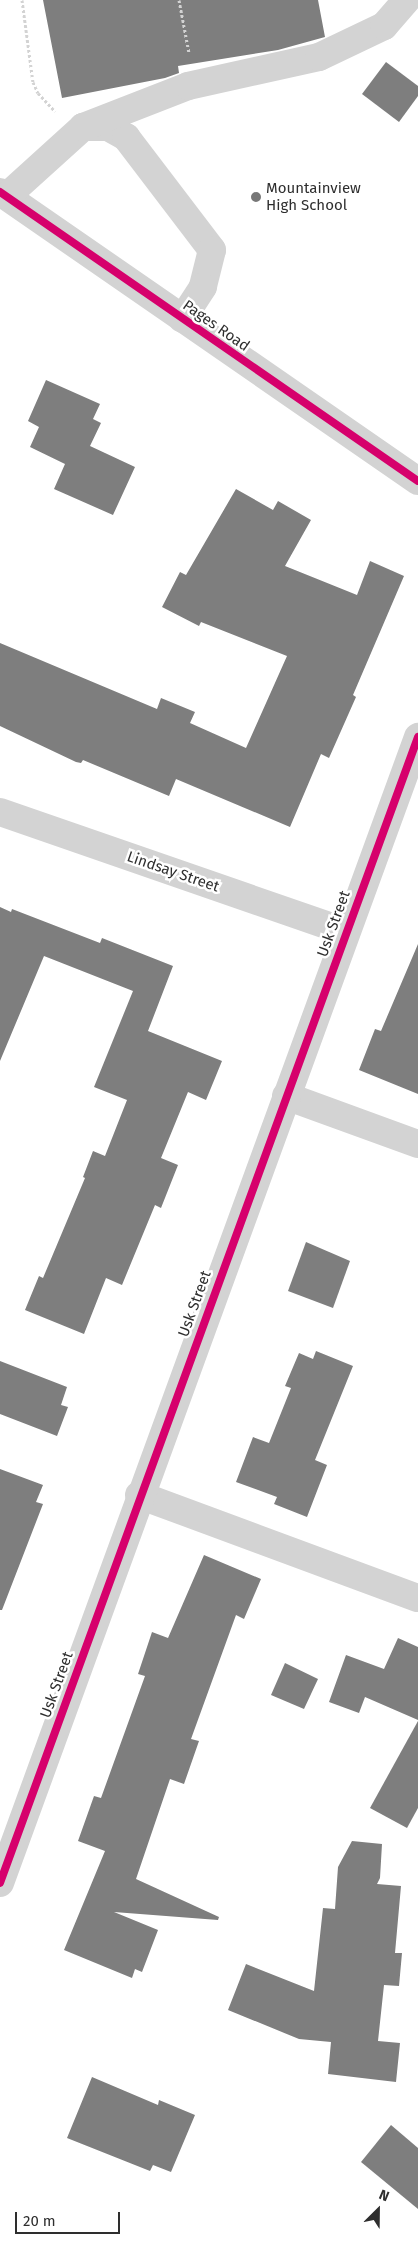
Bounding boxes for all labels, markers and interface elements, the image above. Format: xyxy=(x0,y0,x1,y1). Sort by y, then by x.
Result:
place label: Mountainview High School xyxy=(266,179,361,214)
marker: Mountainview High School xyxy=(250,191,262,203)
street label: Pages Road xyxy=(179,296,253,356)
street label: Lindsay Street xyxy=(125,848,221,896)
street label: Usk Street xyxy=(314,888,354,960)
street label: Usk Street xyxy=(175,1268,215,1340)
street label: Usk Street xyxy=(37,1649,77,1721)
north arrow xyxy=(353,2185,403,2235)
text: N xyxy=(376,2186,392,2205)
scale bar xyxy=(18,2202,122,2234)
text: 20 m xyxy=(23,2212,56,2230)

